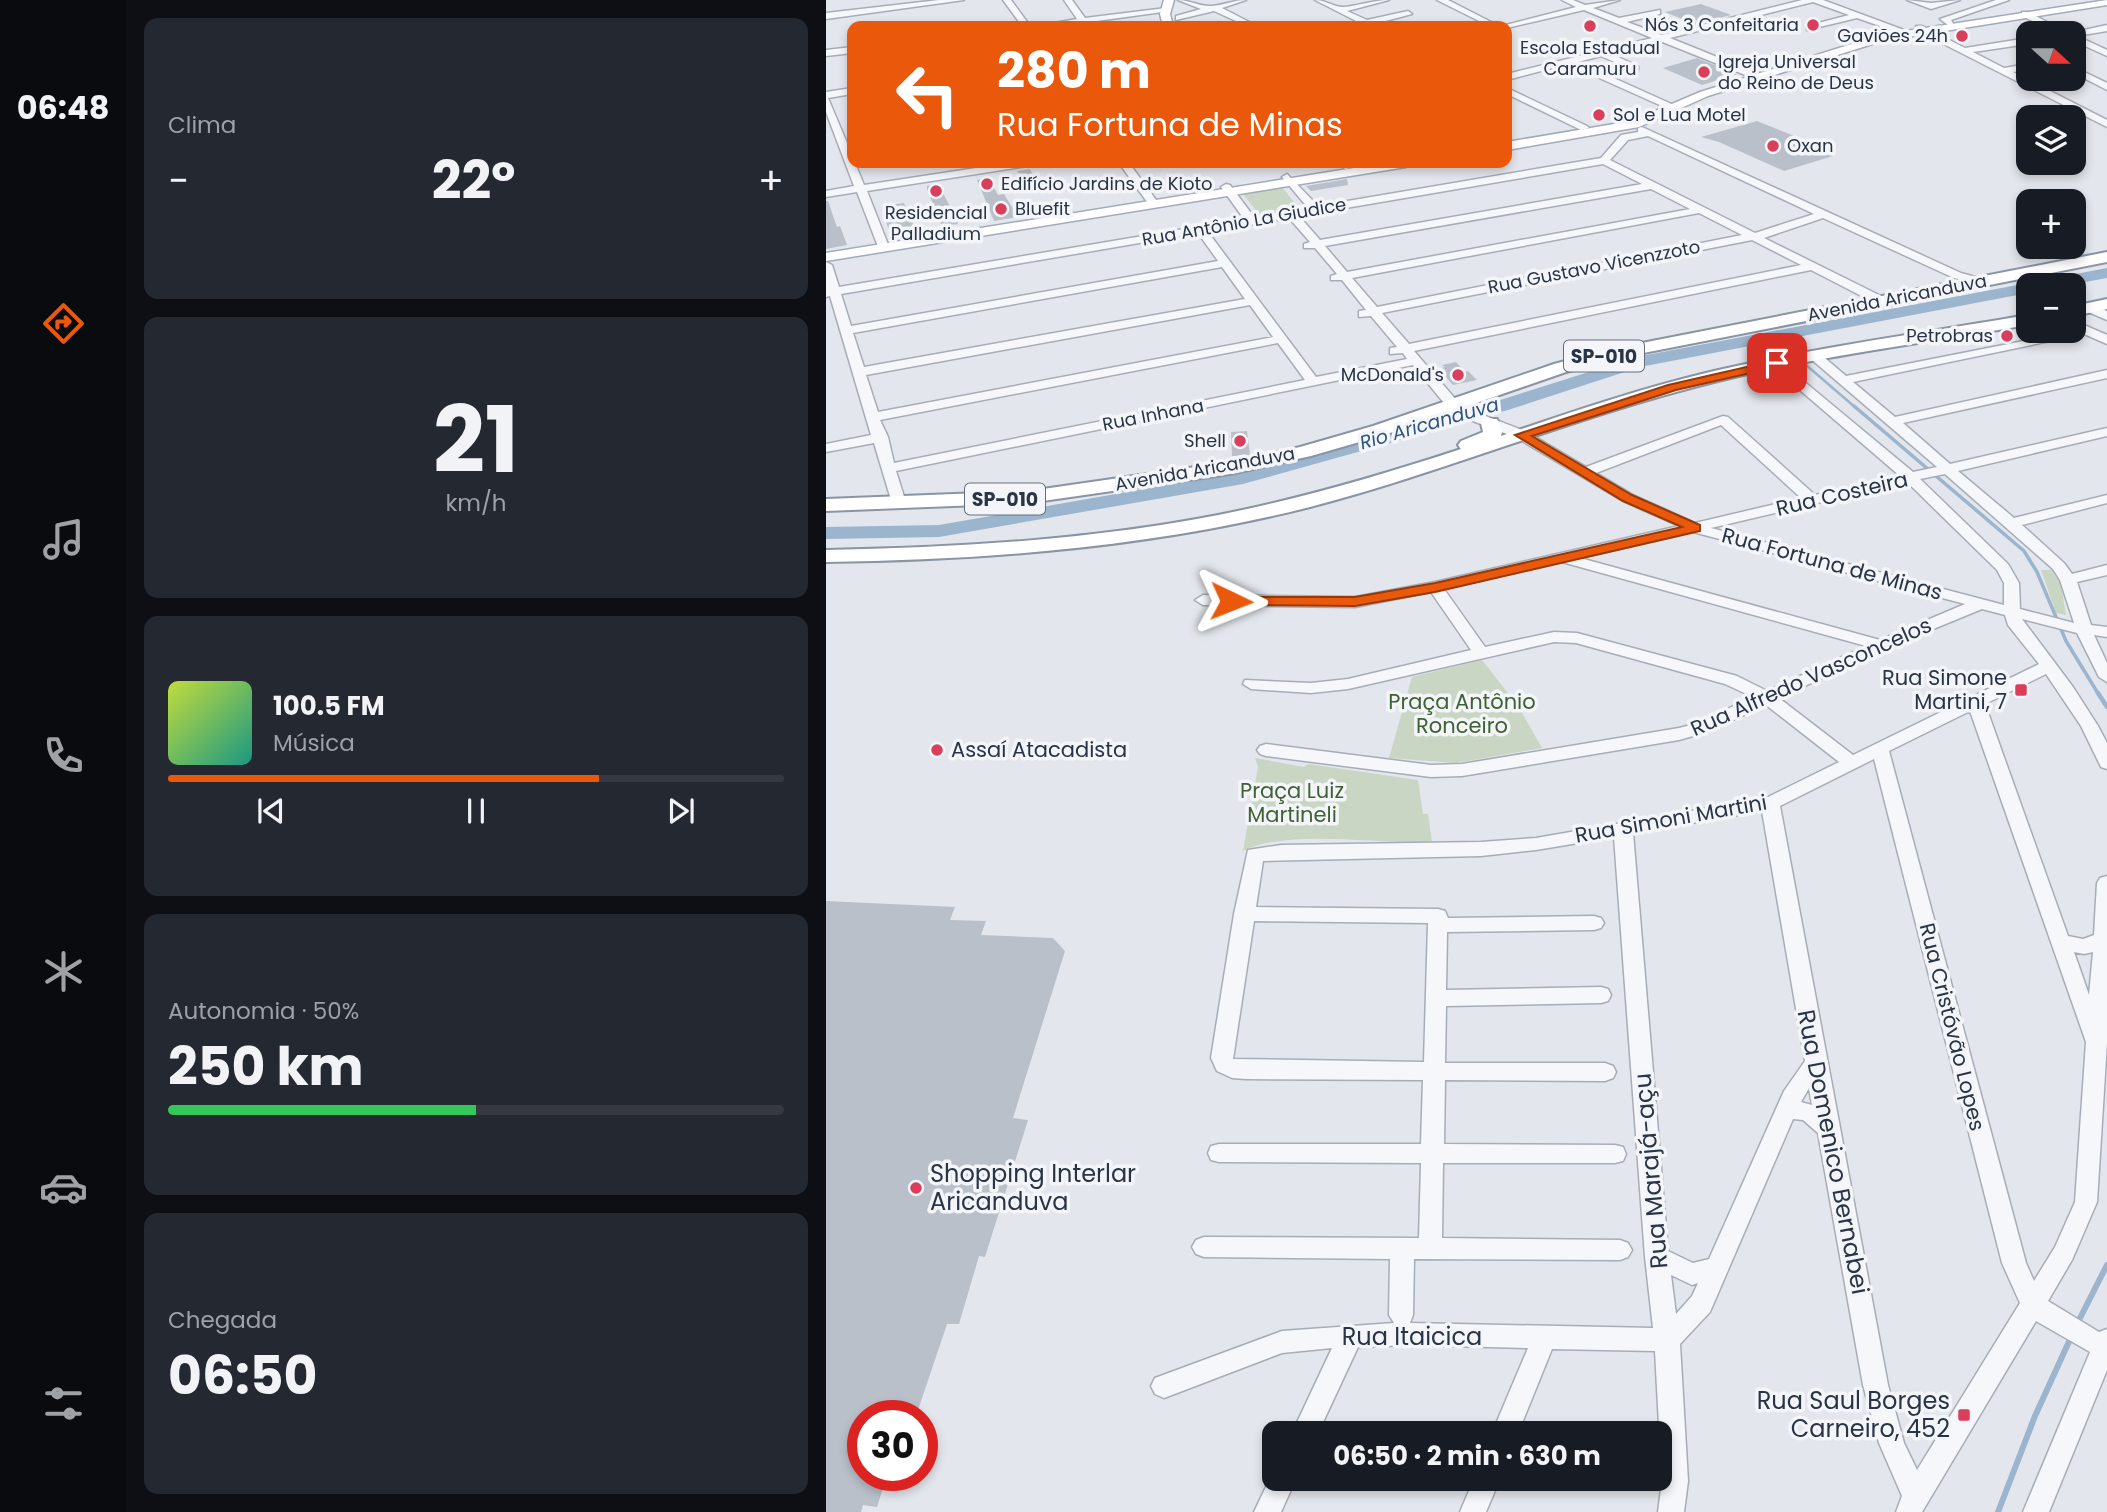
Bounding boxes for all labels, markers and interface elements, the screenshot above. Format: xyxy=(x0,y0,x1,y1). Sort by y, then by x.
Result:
place label: Nós 3 Confeitaria xyxy=(1645,12,1799,37)
marker: Nós 3 Confeitaria xyxy=(1805,17,1821,33)
marker: Escola Estadual Caramuru xyxy=(1582,18,1598,34)
north arrow xyxy=(2016,21,2086,91)
map controls xyxy=(2016,21,2086,343)
place label: Gaviões 24h xyxy=(1837,23,1948,48)
marker: Gaviões 24h xyxy=(1954,28,1970,44)
place label: Escola Estadual Caramuru xyxy=(1520,35,1660,81)
text: 280 m xyxy=(997,37,1151,105)
icon: left xyxy=(882,49,973,140)
place label: Igreja Universal do Reino de Deus xyxy=(1718,49,1874,95)
marker: Igreja Universal do Reino de Deus xyxy=(1696,64,1712,80)
text: 06:48 xyxy=(17,85,109,130)
text: Rua Fortuna de Minas xyxy=(997,102,1343,147)
place label: Sol e Lua Motel xyxy=(1613,102,1746,127)
button: layers xyxy=(2016,105,2086,175)
marker: Sol e Lua Motel xyxy=(1591,107,1607,123)
text: Clima xyxy=(168,109,236,141)
place label: Oxan xyxy=(1787,133,1833,158)
marker: Oxan xyxy=(1765,138,1781,154)
text: 22° xyxy=(432,144,515,217)
text: − xyxy=(168,154,189,207)
text: + xyxy=(758,154,784,207)
place label: Edifício Jardins de Kioto xyxy=(1001,171,1213,196)
marker: Edifício Jardins de Kioto xyxy=(979,176,995,192)
marker: Residencial Palladium xyxy=(928,183,944,199)
button: + xyxy=(2016,189,2086,259)
street label: Rua Antônio La Giudice xyxy=(1140,191,1348,252)
place label: Bluefit xyxy=(1015,196,1070,221)
place label: Residencial Palladium xyxy=(885,200,987,246)
marker: Bluefit xyxy=(993,201,1009,217)
street label: Rua Gustavo Vicenzzoto xyxy=(1486,234,1702,299)
street label: Avenida Aricanduva xyxy=(1805,268,1989,327)
button: − xyxy=(2016,273,2086,343)
icon: directions xyxy=(39,299,88,348)
place label: Petrobras xyxy=(1906,323,1993,348)
marker: Petrobras xyxy=(1999,328,2015,344)
pin xyxy=(1747,333,1807,393)
road number: SP-010 xyxy=(1564,340,1644,372)
icon: arrive xyxy=(1758,344,1796,382)
place label: McDonald's xyxy=(1341,362,1444,387)
marker: McDonald's xyxy=(1450,367,1466,383)
text: 21 xyxy=(433,376,519,504)
water label: Rio Aricanduva xyxy=(1356,391,1502,456)
street label: Rua Inhana xyxy=(1100,392,1206,437)
place label: Shell xyxy=(1184,428,1226,453)
marker: Shell xyxy=(1232,433,1248,449)
street label: Avenida Aricanduva xyxy=(1113,440,1297,497)
street label: Rua Costeira xyxy=(1773,464,1911,523)
road number: SP-010 xyxy=(965,484,1045,514)
text: km/h xyxy=(445,487,507,519)
icon: music xyxy=(39,515,88,564)
street label: Rua Fortuna de Minas xyxy=(1719,520,1945,607)
position arrow xyxy=(1194,564,1268,638)
street label: Rua Alfredo Vasconcelos xyxy=(1686,610,1936,743)
place label: Rua Simone Martini, 7 xyxy=(1882,663,2007,716)
marker: Rua Simone Martini, 7 xyxy=(2013,682,2029,698)
park label: Praça Antônio Ronceiro xyxy=(1388,687,1536,740)
text: 100.5 FM xyxy=(273,688,385,724)
text: Música xyxy=(273,727,355,759)
icon: phone xyxy=(39,731,88,780)
place label: Assaí Atacadista xyxy=(951,735,1127,764)
marker: Assaí Atacadista xyxy=(929,742,945,758)
park label: Praça Luiz Martineli xyxy=(1240,776,1344,829)
street label: Rua Simoni Martini xyxy=(1573,787,1769,850)
icon: previous xyxy=(252,792,290,830)
icon: pause xyxy=(457,792,495,830)
icon: next xyxy=(662,792,700,830)
street label: Rua Cristóvão Lopes xyxy=(1913,920,1992,1134)
icon: climate xyxy=(39,947,88,996)
text: Autonomia · 50% xyxy=(168,995,359,1027)
street label: Rua Domenico Bernabei xyxy=(1790,1007,1877,1297)
text: 250 km xyxy=(168,1030,364,1103)
street label: Rua Marajá-açu xyxy=(1626,1072,1675,1270)
place label: Shopping Interlar Aricanduva xyxy=(930,1157,1136,1218)
icon: car xyxy=(39,1163,88,1212)
marker: Shopping Interlar Aricanduva xyxy=(908,1180,924,1196)
text: Chegada xyxy=(168,1304,277,1336)
street label: Rua Itaicica xyxy=(1342,1320,1482,1353)
text: 06:50 xyxy=(168,1339,318,1412)
icon: filters xyxy=(39,1379,88,1428)
place label: Rua Saul Borges Carneiro, 452 xyxy=(1757,1384,1950,1445)
speed limit sign: 30 xyxy=(847,1400,938,1491)
marker: Rua Saul Borges Carneiro, 452 xyxy=(1956,1407,1972,1423)
text: 06:50 · 2 min · 630 m xyxy=(1333,1438,1601,1474)

